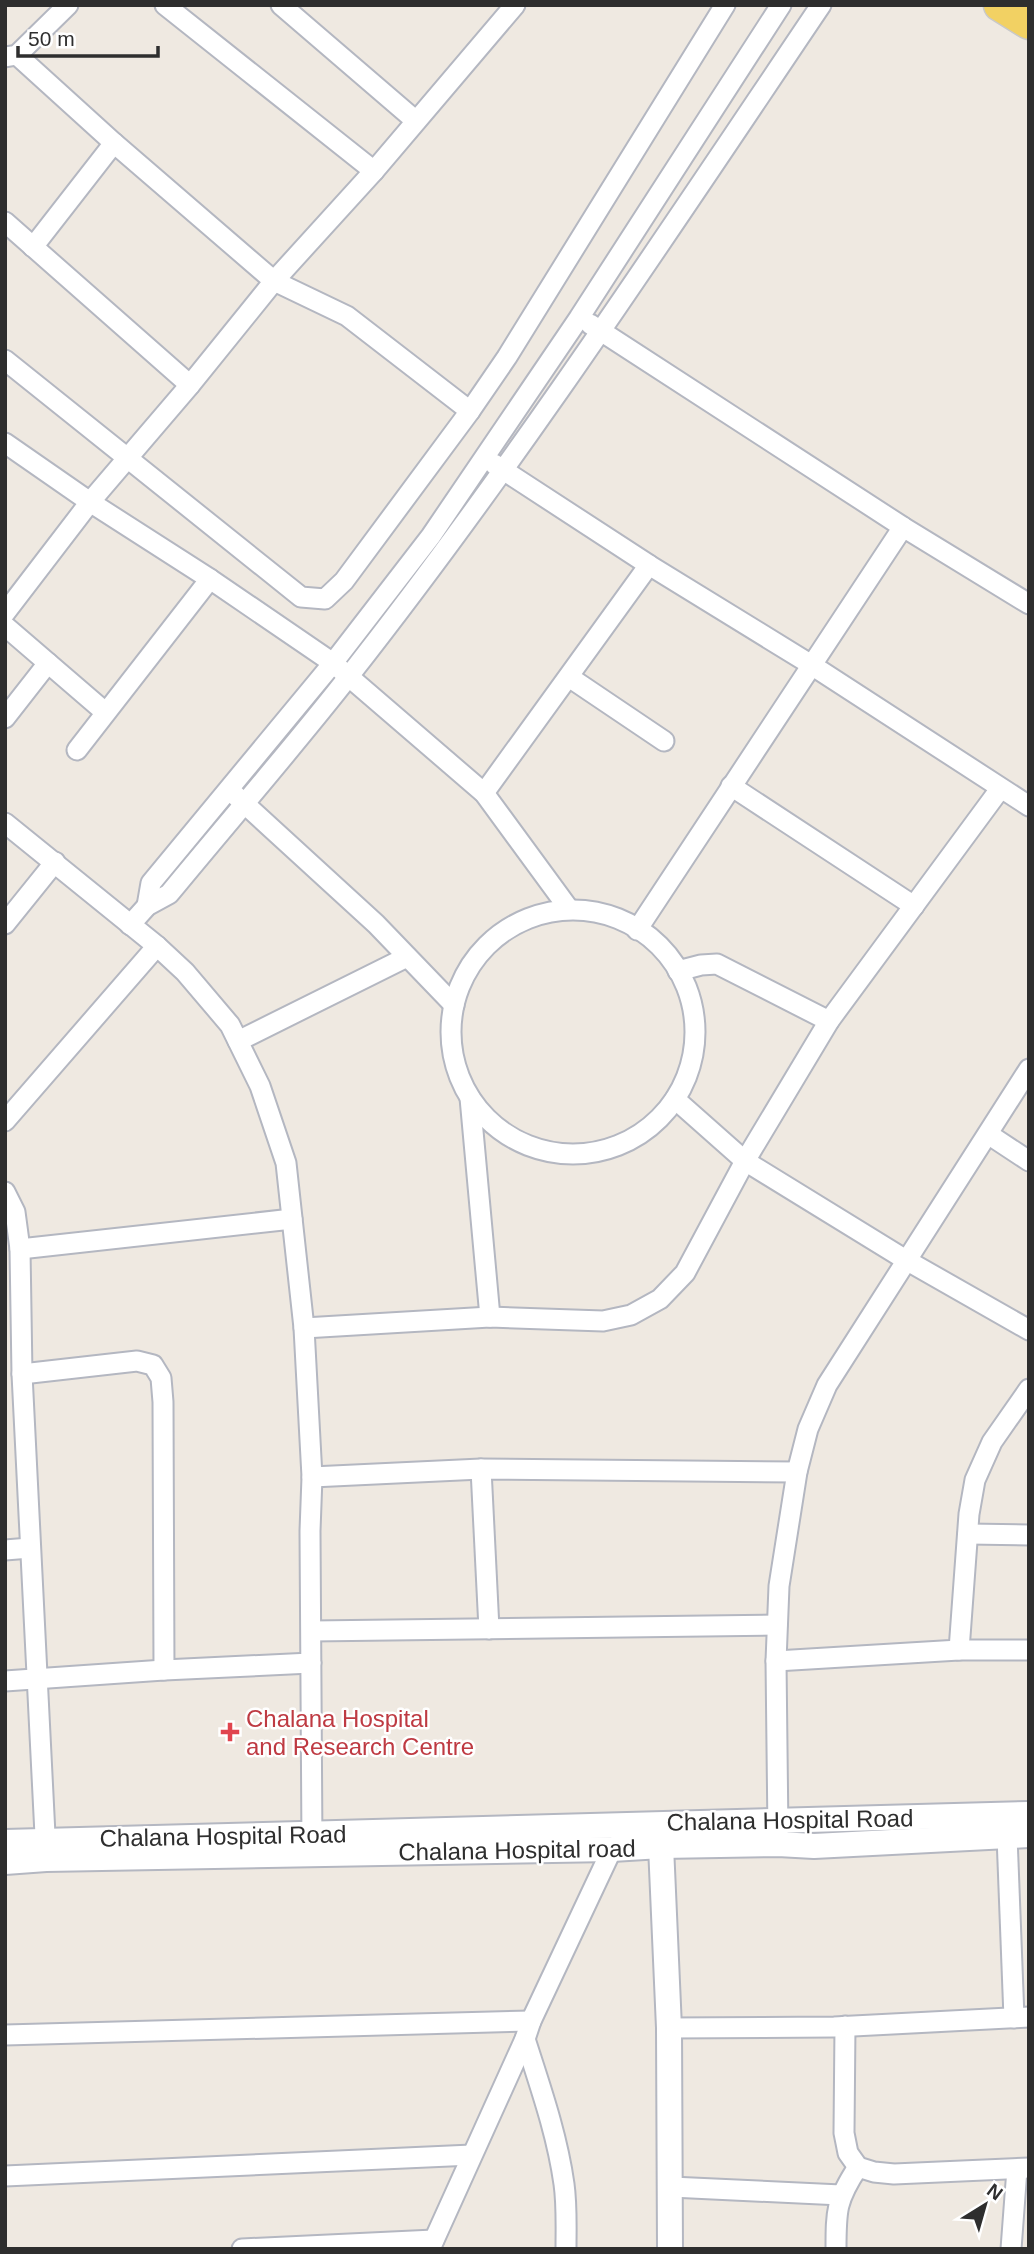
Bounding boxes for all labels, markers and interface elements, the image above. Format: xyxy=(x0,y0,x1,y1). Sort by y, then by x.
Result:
scale bar xyxy=(18,14,158,58)
text: 50 m xyxy=(28,27,75,50)
place label: Chalana Hospital and Research Centre xyxy=(246,1705,474,1760)
marker: Chalana Hospital and Research Centre xyxy=(220,1722,240,1742)
street label: Chalana Hospital Road xyxy=(666,1804,914,1836)
street label: Chalana Hospital Road xyxy=(99,1820,347,1852)
street label: Chalana Hospital road xyxy=(398,1834,636,1866)
north arrow xyxy=(950,2170,1020,2240)
text: N xyxy=(983,2179,1007,2204)

